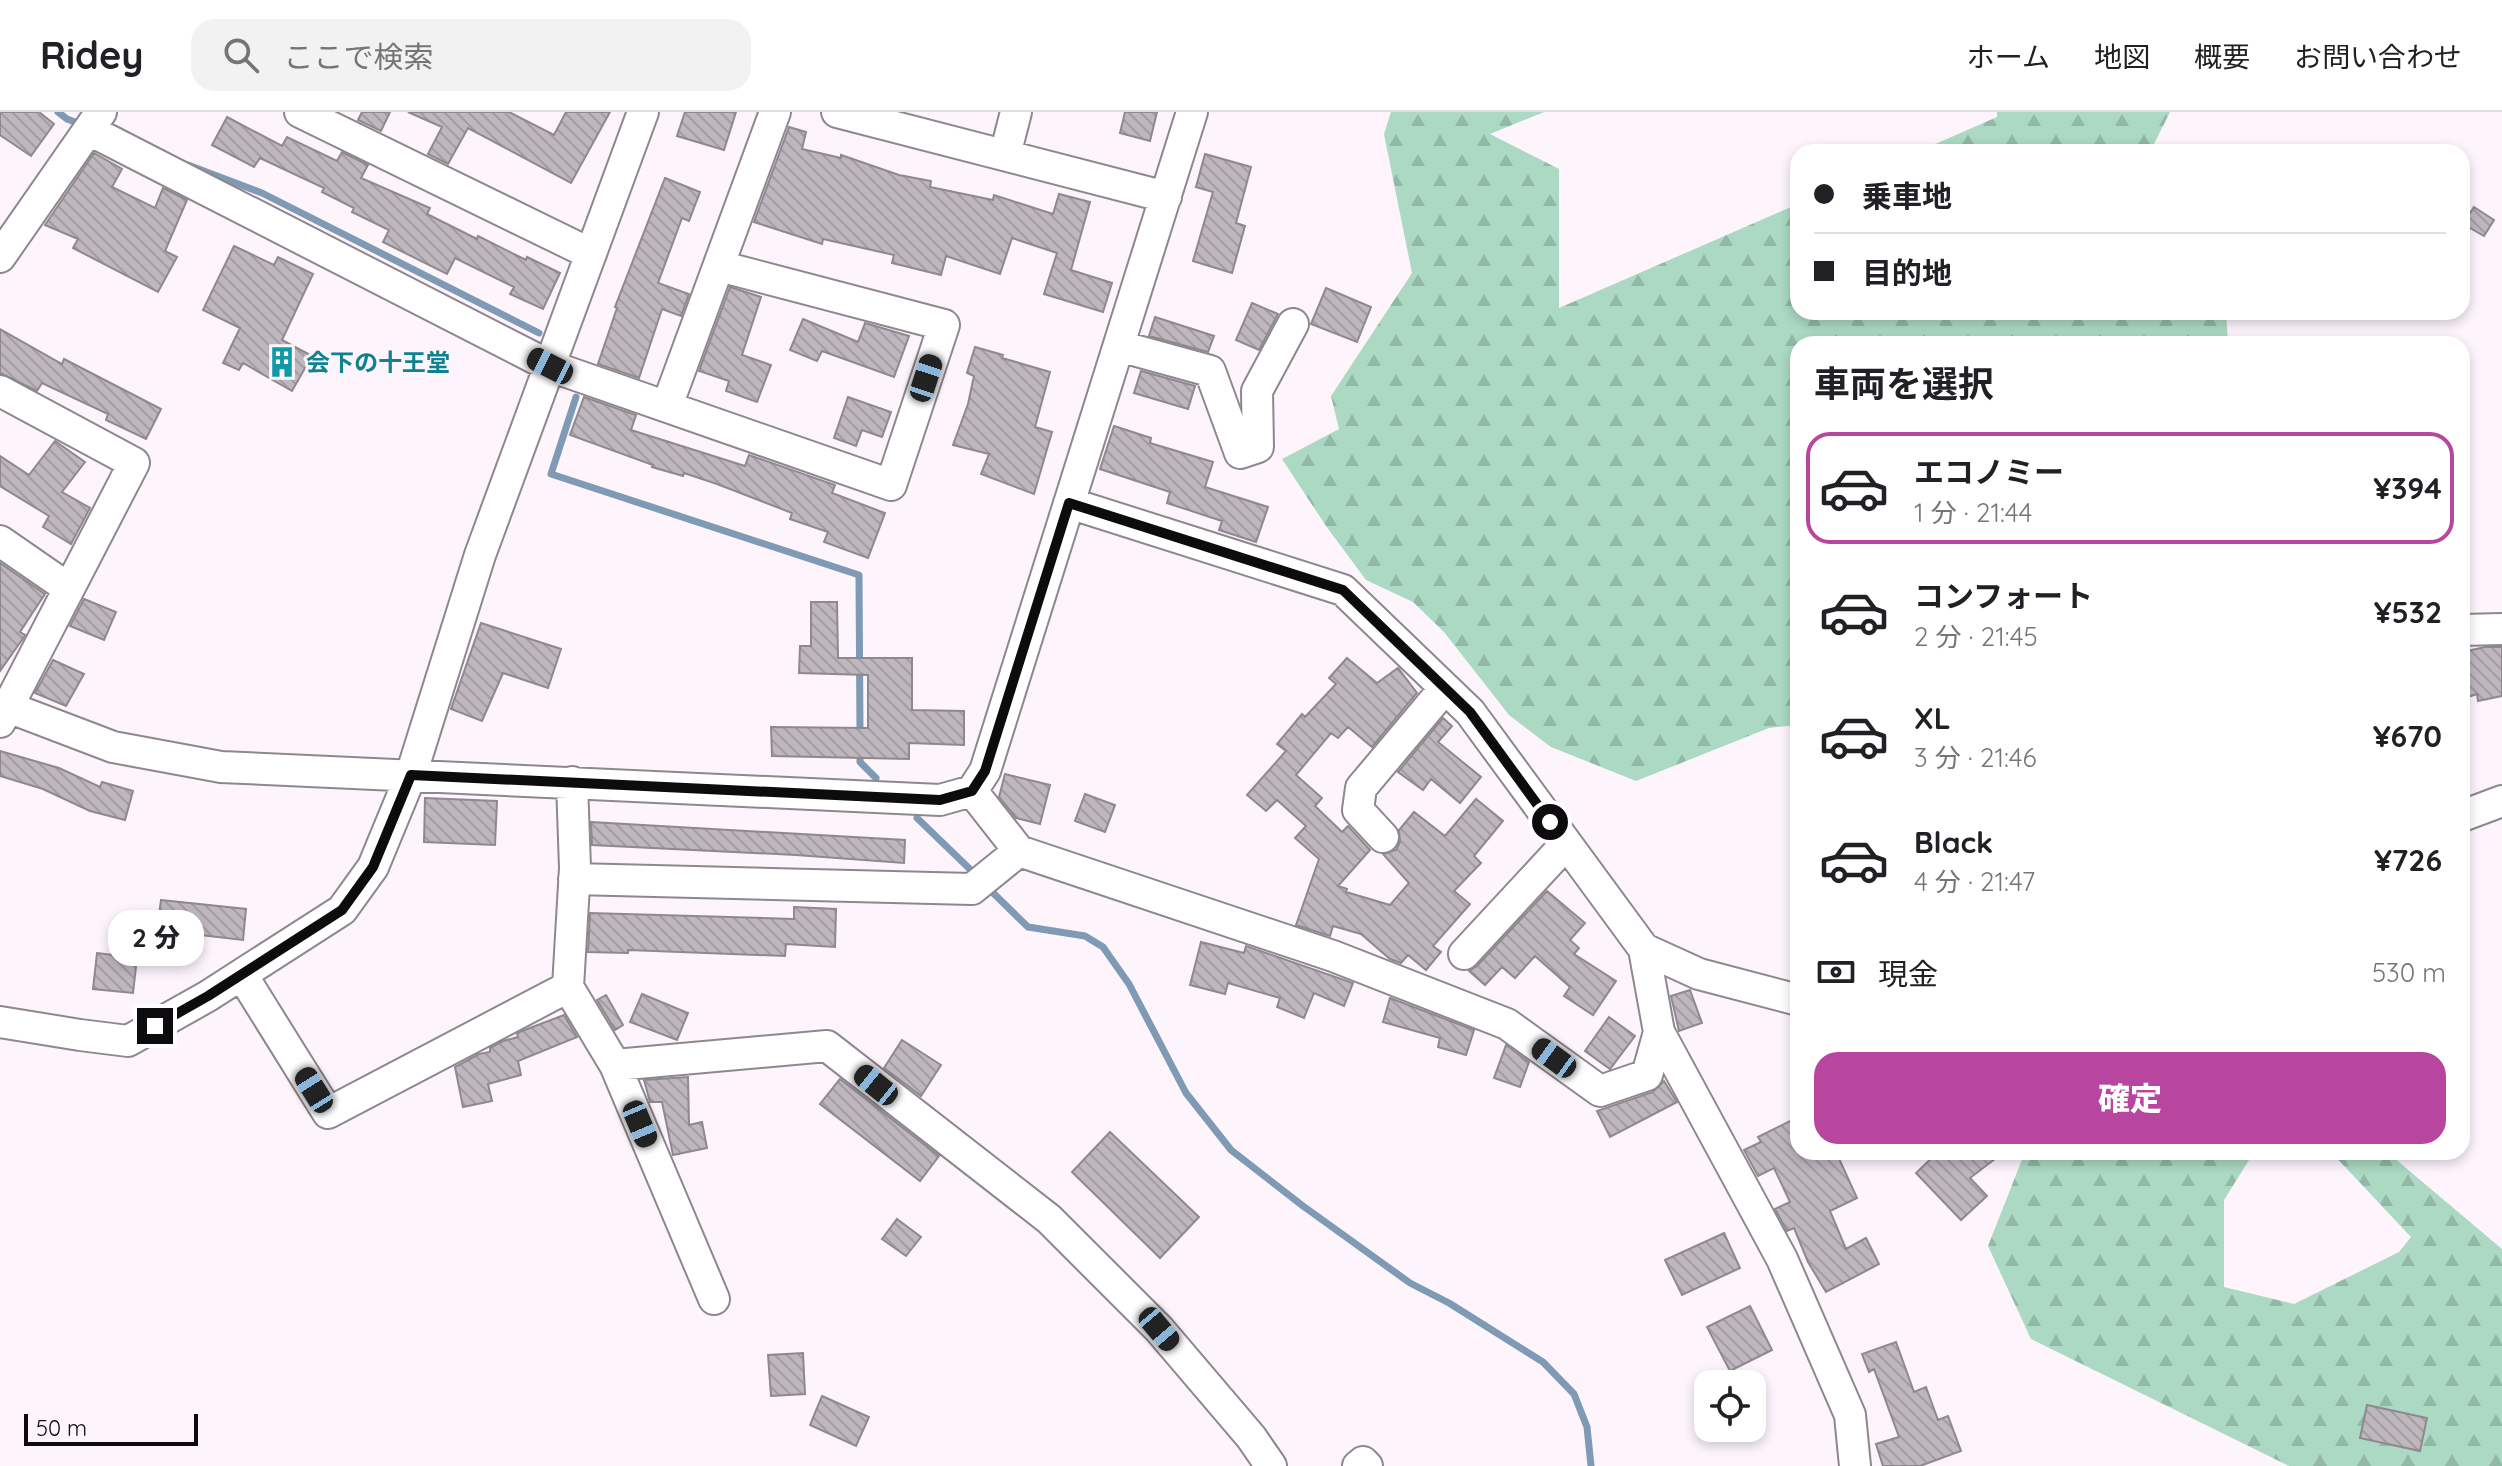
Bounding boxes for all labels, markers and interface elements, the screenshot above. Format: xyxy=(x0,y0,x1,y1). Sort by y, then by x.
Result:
search box xyxy=(191,19,751,91)
text: Ridey xyxy=(40,31,143,79)
icon: search xyxy=(219,33,263,77)
text: ここで検索 xyxy=(283,38,433,76)
text: ホーム xyxy=(1967,39,2050,74)
text: 地図 xyxy=(2094,39,2150,74)
text: 概要 xyxy=(2194,39,2250,74)
text: お問い合わせ xyxy=(2294,39,2462,74)
text: 乗車地 xyxy=(1862,177,1952,215)
text: 目的地 xyxy=(1862,254,1952,292)
car xyxy=(523,344,577,388)
building icon: 会下の十王堂 xyxy=(265,345,299,379)
place label: 会下の十王堂 xyxy=(306,347,450,377)
car xyxy=(907,351,945,405)
text: 車両を選択 xyxy=(1814,361,1994,406)
icon: car xyxy=(1818,452,1890,524)
text: エコノミー xyxy=(1914,453,2064,491)
text: ¥394 xyxy=(2373,469,2442,507)
text: 1 分 · 21:44 xyxy=(1914,496,2032,529)
icon: car xyxy=(1818,576,1890,648)
text: コンフォート xyxy=(1914,577,2093,615)
text: ¥532 xyxy=(2374,593,2442,631)
text: 2 分 · 21:45 xyxy=(1914,620,2038,653)
text: XL xyxy=(1914,699,1951,737)
icon: car xyxy=(1818,700,1890,772)
text: ¥670 xyxy=(2373,717,2442,755)
text: 3 分 · 21:46 xyxy=(1914,741,2037,774)
route start xyxy=(1532,804,1568,840)
text: Black xyxy=(1914,823,1993,861)
icon: car xyxy=(1818,824,1890,896)
text: ¥726 xyxy=(2374,841,2442,879)
text: 4 分 · 21:47 xyxy=(1914,865,2035,898)
callout: 2 分 xyxy=(107,910,203,966)
text: 2 分 xyxy=(132,921,180,954)
icon: cash xyxy=(1814,950,1858,994)
text: 現金 xyxy=(1878,955,1938,993)
text: 530 m xyxy=(2372,956,2446,989)
route end xyxy=(137,1008,173,1044)
car xyxy=(1528,1034,1580,1082)
button: 確定 xyxy=(1814,1052,2446,1144)
car xyxy=(850,1061,902,1109)
car xyxy=(291,1063,337,1117)
car xyxy=(620,1097,660,1151)
car xyxy=(1134,1303,1184,1355)
map controls xyxy=(1694,1370,1766,1442)
button: locate xyxy=(1694,1370,1766,1442)
scale bar xyxy=(24,1410,198,1446)
text: 50 m xyxy=(36,1414,87,1442)

